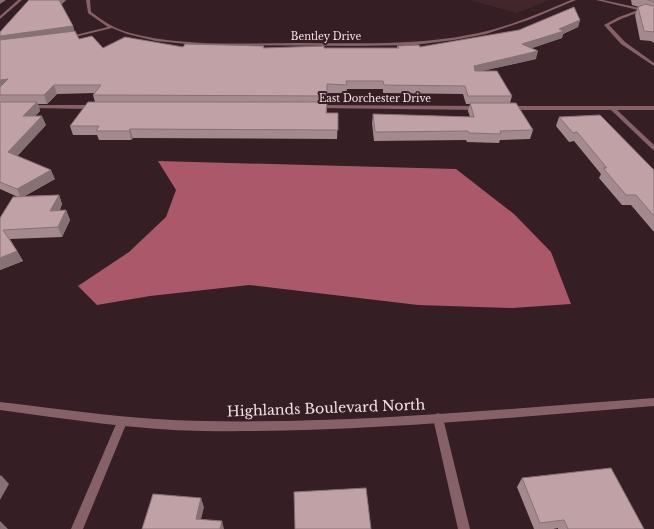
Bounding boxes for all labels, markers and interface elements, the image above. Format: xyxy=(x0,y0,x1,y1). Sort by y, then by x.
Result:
street label: Bentley Drive xyxy=(291,30,361,43)
street label: East Dorchester Drive xyxy=(319,92,431,105)
street label: Highlands Boulevard North xyxy=(227,396,426,420)

